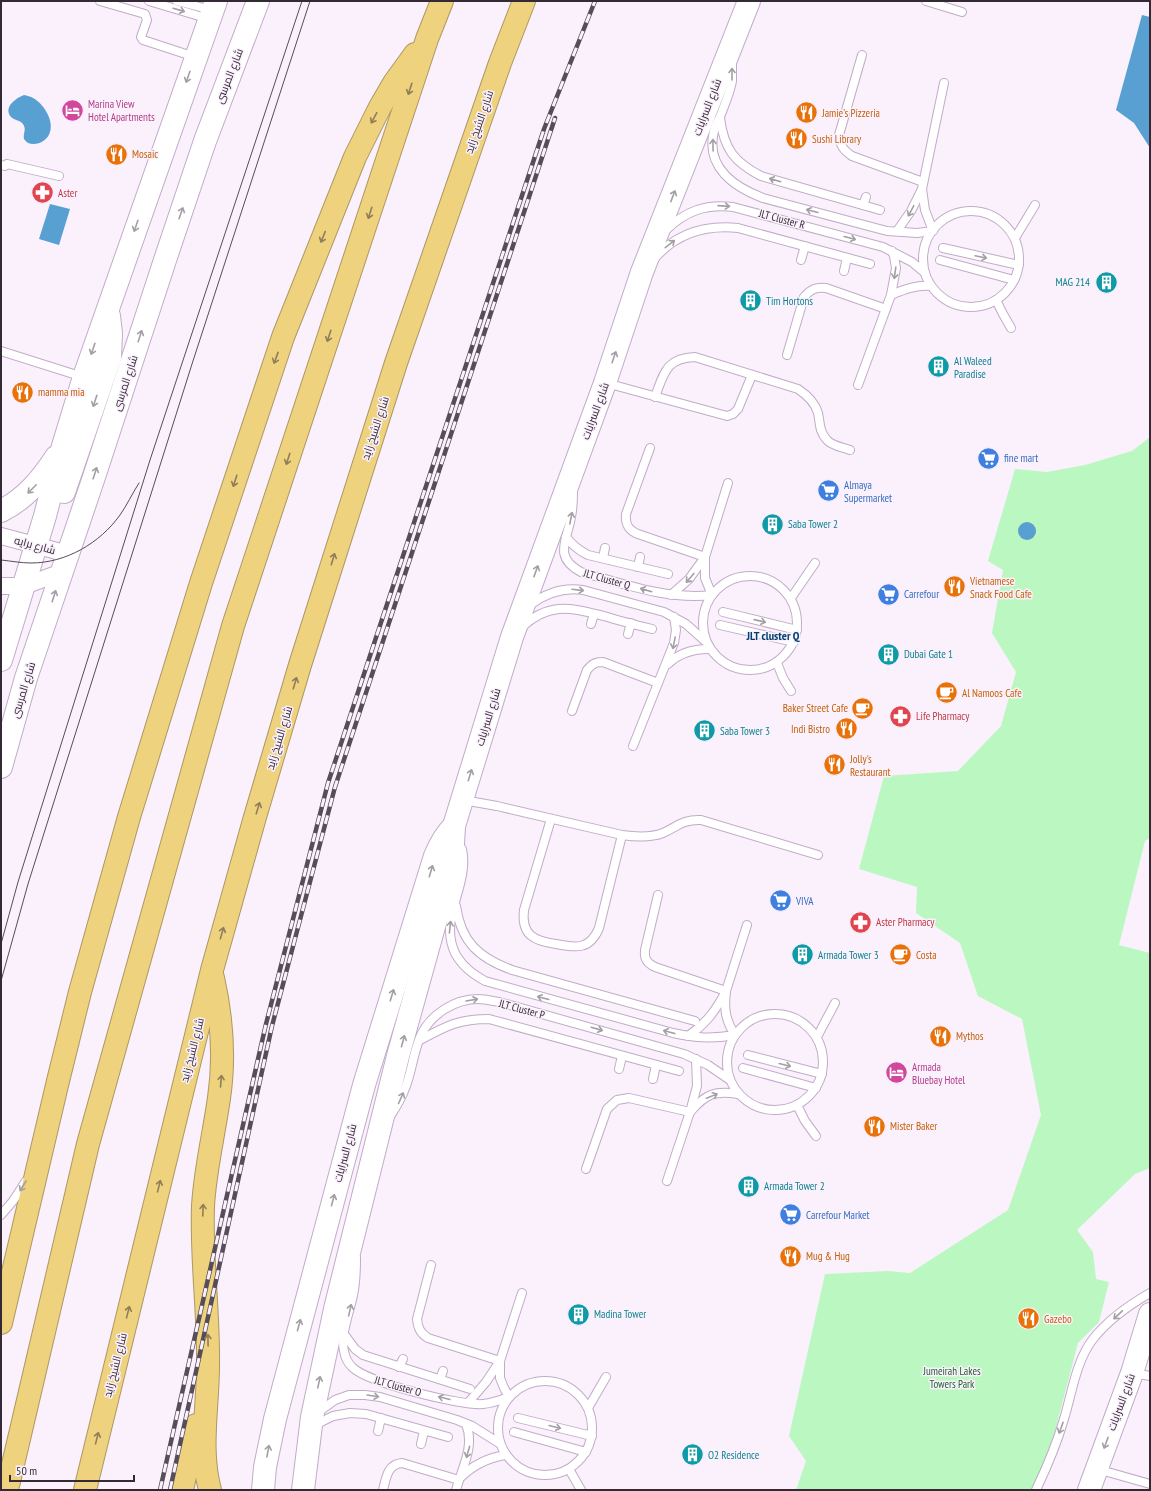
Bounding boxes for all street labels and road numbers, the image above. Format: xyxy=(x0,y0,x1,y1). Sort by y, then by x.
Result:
street label: شارع المرسى xyxy=(212,46,247,106)
street label: شارع السرايات xyxy=(690,76,725,138)
street label: شارع الشيخ زايد xyxy=(462,88,497,156)
street label: JLT Cluster R xyxy=(756,206,807,232)
street label: شارع المرسى xyxy=(109,353,142,413)
street label: شارع السرايات xyxy=(578,380,613,442)
street label: شارع الشيخ زايد xyxy=(358,394,393,462)
street label: شارع برايه xyxy=(13,533,57,558)
street label: JLT Cluster Q xyxy=(581,565,633,593)
street label: شارع المرسى xyxy=(8,660,39,720)
street label: شارع السرايات xyxy=(473,686,504,748)
street label: شارع الشيخ زايد xyxy=(263,704,296,772)
street label: JLT Cluster P xyxy=(497,996,546,1022)
street label: شارع الشيخ زايد xyxy=(177,1016,208,1084)
street label: شارع السرايات xyxy=(330,1122,360,1184)
street label: شارع الشيخ زايد xyxy=(100,1331,131,1399)
street label: شارع السرايات xyxy=(1104,1371,1139,1433)
street label: JLT Cluster O xyxy=(372,1372,423,1399)

